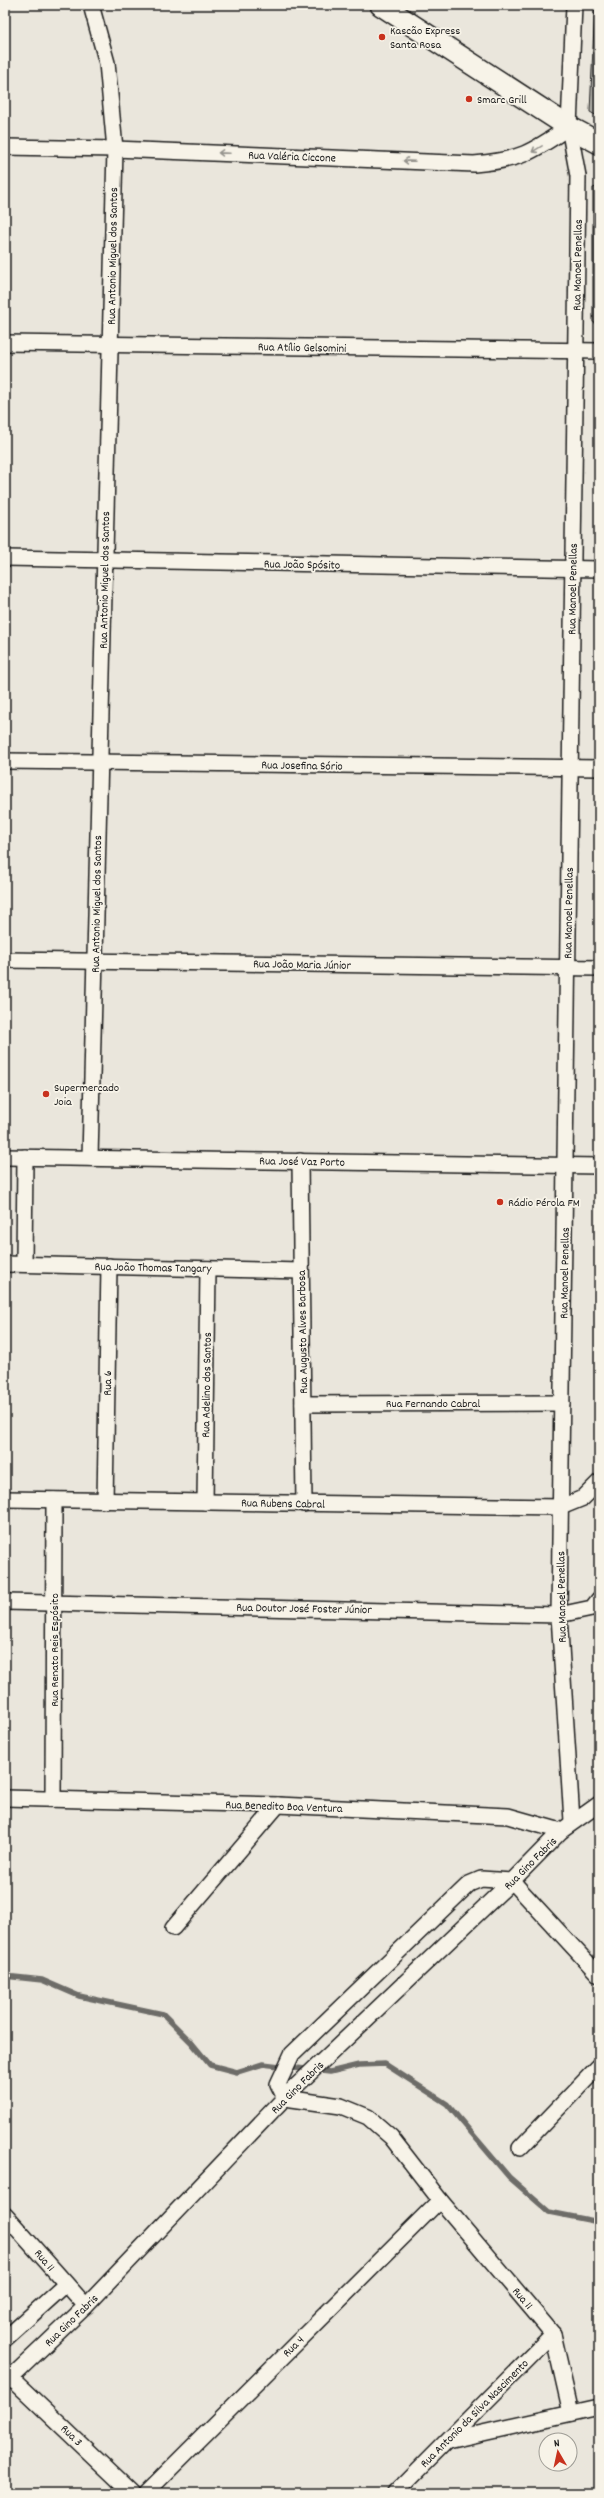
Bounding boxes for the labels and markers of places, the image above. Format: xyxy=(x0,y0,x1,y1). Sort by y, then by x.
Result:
place label: Kascão Express Santa Rosa xyxy=(390,23,460,54)
marker: Kascão Express Santa Rosa xyxy=(377,32,387,42)
place label: Smarc Grill xyxy=(477,92,527,109)
marker: Smarc Grill xyxy=(464,94,474,104)
place label: Supermercado Joia xyxy=(54,1080,119,1111)
marker: Supermercado Joia xyxy=(41,1089,51,1099)
place label: Rádio Pérola FM xyxy=(508,1195,580,1212)
marker: Rádio Pérola FM xyxy=(495,1197,505,1207)

